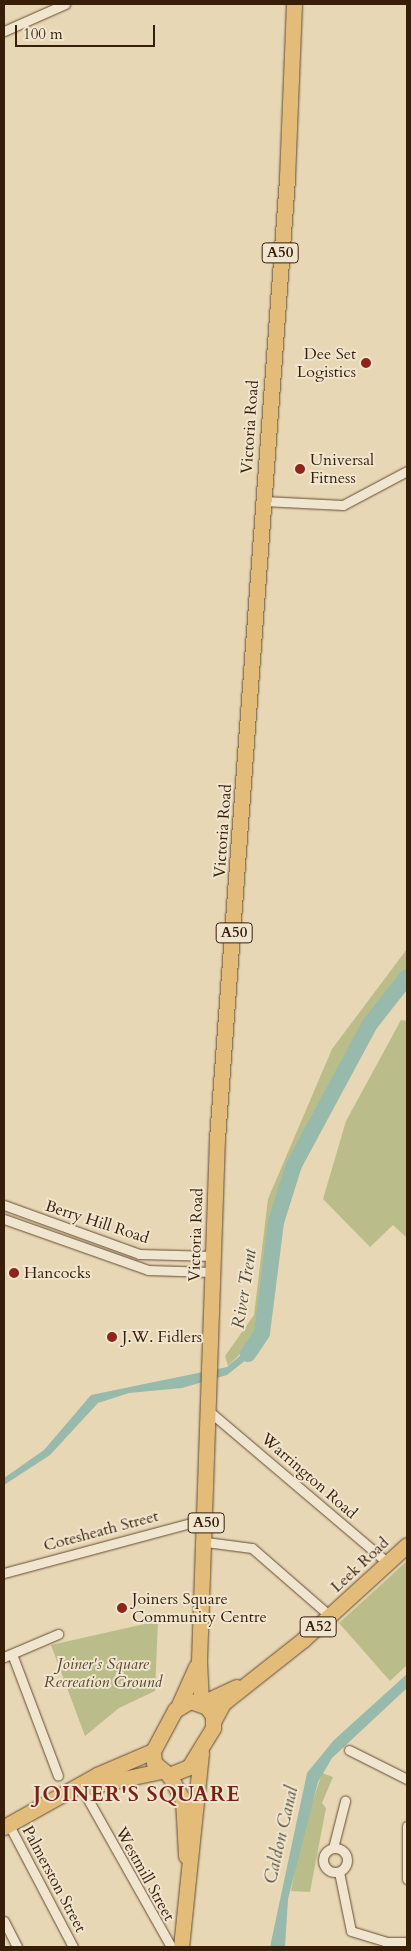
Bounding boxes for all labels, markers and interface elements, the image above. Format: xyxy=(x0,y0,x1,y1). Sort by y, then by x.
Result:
scale bar xyxy=(18,15,158,47)
text: 100 m xyxy=(23,24,63,44)
road number: A50 xyxy=(261,240,299,266)
place label: Dee Set Logistics xyxy=(297,344,356,382)
marker: Dee Set Logistics xyxy=(360,357,372,369)
street label: Victoria Road xyxy=(237,379,263,475)
place label: Universal Fitness xyxy=(310,450,374,488)
marker: Universal Fitness xyxy=(294,463,306,475)
street label: Victoria Road xyxy=(210,783,236,879)
road number: A50 xyxy=(215,920,253,946)
street label: Victoria Road xyxy=(185,1188,207,1282)
street label: Berry Hill Road xyxy=(43,1196,151,1248)
water label: River Trent xyxy=(228,1247,262,1331)
place label: Hancocks xyxy=(24,1263,91,1283)
marker: Hancocks xyxy=(8,1267,20,1279)
place label: J.W. Fidlers xyxy=(122,1327,202,1347)
marker: J.W. Fidlers xyxy=(106,1331,118,1343)
street label: Warrington Road xyxy=(257,1429,361,1523)
street label: Cotesheath Street xyxy=(41,1506,161,1556)
road number: A50 xyxy=(187,1510,225,1536)
street label: Leek Road xyxy=(327,1533,393,1597)
place label: Joiners Square Community Centre xyxy=(132,1589,267,1627)
marker: Joiners Square Community Centre xyxy=(116,1602,128,1614)
road number: A52 xyxy=(299,1614,337,1640)
park label: Joiner's Square Recreation Ground xyxy=(44,1654,162,1692)
district label: JOINER'S SQUARE xyxy=(31,1782,243,1808)
water label: Caldon Canal xyxy=(260,1784,304,1886)
street label: Palmerston Street xyxy=(18,1822,90,1936)
street label: Westmill Street xyxy=(111,1824,179,1924)

